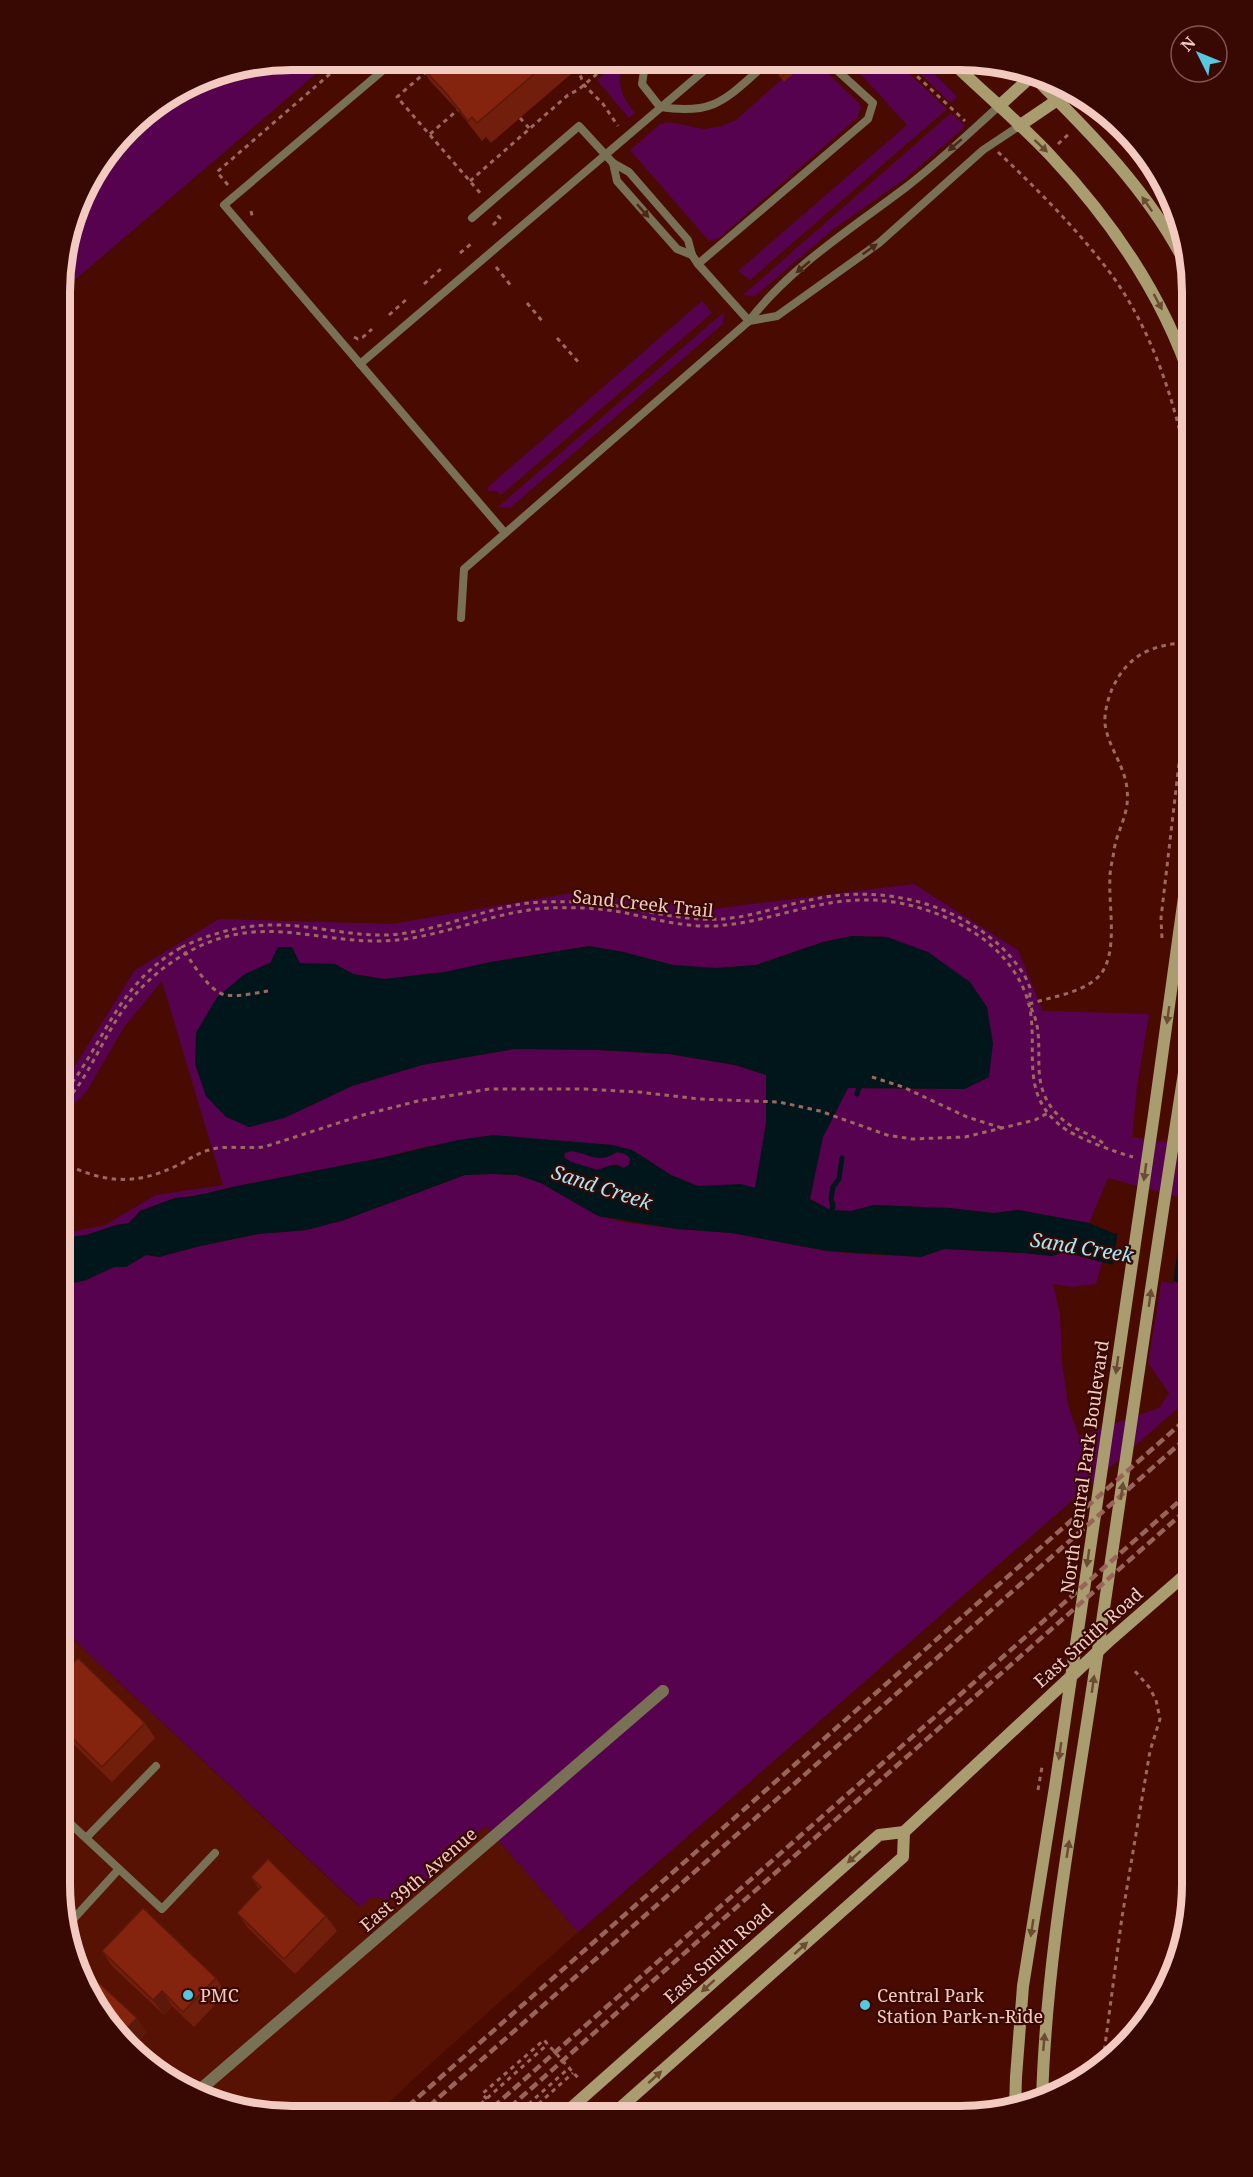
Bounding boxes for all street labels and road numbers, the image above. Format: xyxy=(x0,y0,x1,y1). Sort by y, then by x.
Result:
street label: Sand Creek Trail xyxy=(571,884,715,922)
street label: North Central Park Boulevard xyxy=(1054,1339,1114,1595)
street label: East Smith Road xyxy=(1028,1582,1148,1692)
street label: East 39th Avenue xyxy=(355,1822,481,1936)
street label: East Smith Road xyxy=(658,1898,778,2008)

